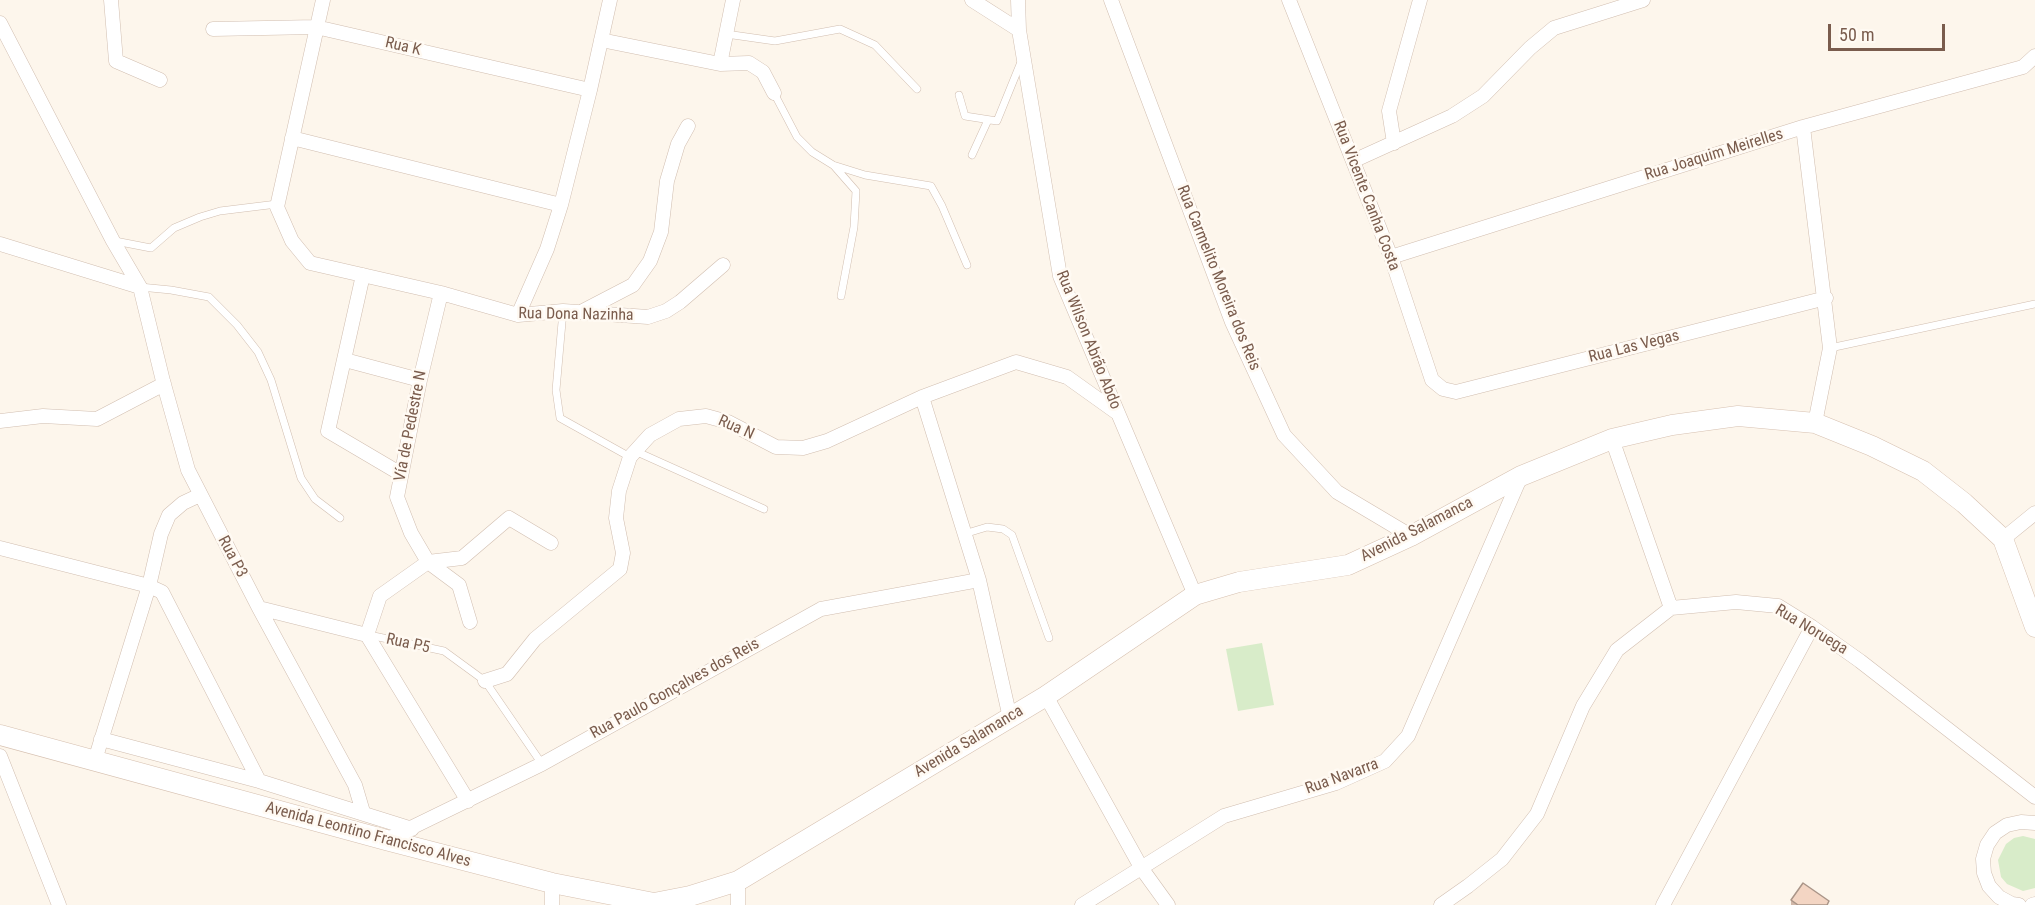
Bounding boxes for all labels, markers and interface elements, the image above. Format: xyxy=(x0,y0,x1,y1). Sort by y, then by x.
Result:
scale bar xyxy=(1831,12,1948,50)
text: 50 m xyxy=(1839,24,1874,45)
street label: Rua K xyxy=(383,34,423,60)
street label: Rua Vicente Canha Costa xyxy=(1329,118,1403,274)
street label: Rua Joaquim Meirelles xyxy=(1642,125,1786,185)
street label: Rua Carmelito Moreira dos Reis xyxy=(1172,183,1264,373)
street label: Rua Wilson Abrão Abdo xyxy=(1051,268,1125,412)
street label: Rua Dona Nazinha xyxy=(518,304,634,326)
street label: Rua Las Vegas xyxy=(1587,326,1681,368)
street label: Vía de Pedestre N xyxy=(391,369,431,483)
street label: Rua N xyxy=(715,412,757,444)
street label: Avenida Salamanca xyxy=(1358,493,1476,567)
street label: Rua P3 xyxy=(213,533,251,581)
street label: Rua Noruega xyxy=(1771,601,1851,659)
street label: Rua P5 xyxy=(384,630,432,658)
street label: Rua Paulo Gonçalves dos Reis xyxy=(587,635,763,743)
street label: Avenida Salamanca xyxy=(911,702,1027,782)
street label: Rua Navarra xyxy=(1303,755,1381,799)
street label: Avenida Leontino Francisco Alves xyxy=(263,798,473,872)

